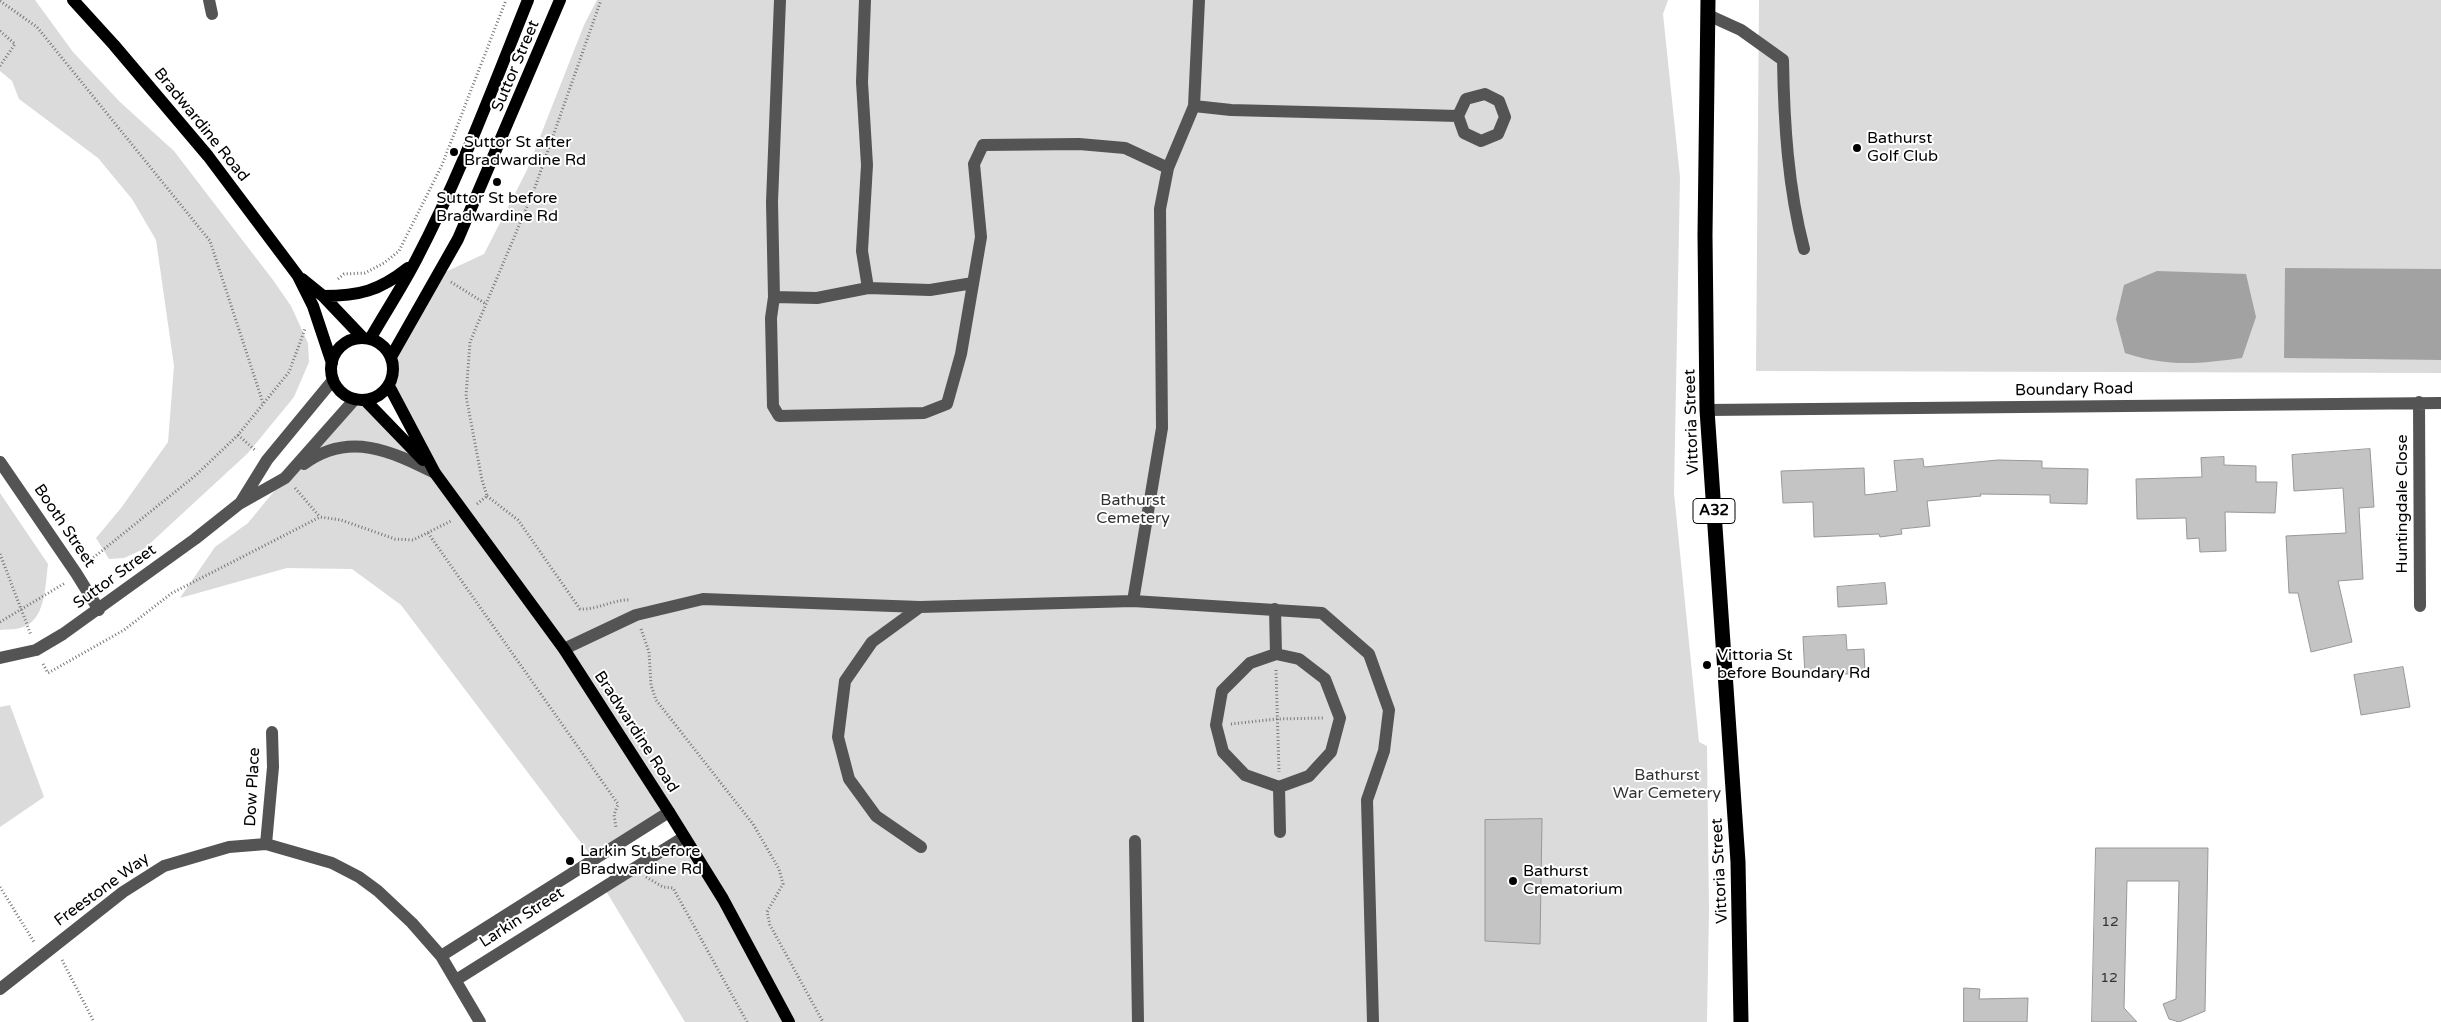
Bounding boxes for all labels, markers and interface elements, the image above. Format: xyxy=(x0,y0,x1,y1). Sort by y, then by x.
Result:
street label: Suttor Street xyxy=(488,17,544,115)
street label: Bradwardine Road xyxy=(149,64,253,186)
place label: Bathurst Golf Club xyxy=(1867,129,1938,167)
place label: Suttor St after Bradwardine Rd xyxy=(464,133,586,171)
marker: Bathurst Golf Club xyxy=(1851,142,1863,154)
marker: Suttor St after Bradwardine Rd xyxy=(448,146,460,158)
marker: Suttor St before Bradwardine Rd xyxy=(491,176,503,188)
place label: Suttor St before Bradwardine Rd xyxy=(436,189,558,227)
street label: Vittoria Street xyxy=(1681,369,1703,475)
street label: Boundary Road xyxy=(2015,379,2133,401)
street label: Huntingdale Close xyxy=(2393,435,2413,573)
street label: Booth Street xyxy=(29,481,99,571)
park label: Bathurst Cemetery xyxy=(1096,491,1170,529)
road number: A32 xyxy=(1693,498,1735,524)
street label: Suttor Street xyxy=(70,541,160,613)
place label: Vittoria St before Boundary Rd xyxy=(1717,646,1870,684)
marker: Vittoria St before Boundary Rd xyxy=(1701,659,1713,671)
street label: Bradwardine Road xyxy=(590,668,682,796)
street label: Dow Place xyxy=(241,747,265,827)
park label: Bathurst War Cemetery xyxy=(1613,766,1721,804)
street label: Vittoria Street xyxy=(1708,818,1732,924)
place label: Larkin St before Bradwardine Rd xyxy=(580,842,702,880)
street label: Freestone Way xyxy=(51,849,153,931)
marker: Larkin St before Bradwardine Rd xyxy=(564,855,576,867)
place label: Bathurst Crematorium xyxy=(1523,862,1623,900)
marker: Bathurst Crematorium xyxy=(1507,875,1519,887)
street label: Larkin Street xyxy=(476,884,568,952)
house number: 12 xyxy=(2101,914,2119,930)
house number: 12 xyxy=(2100,970,2118,986)

